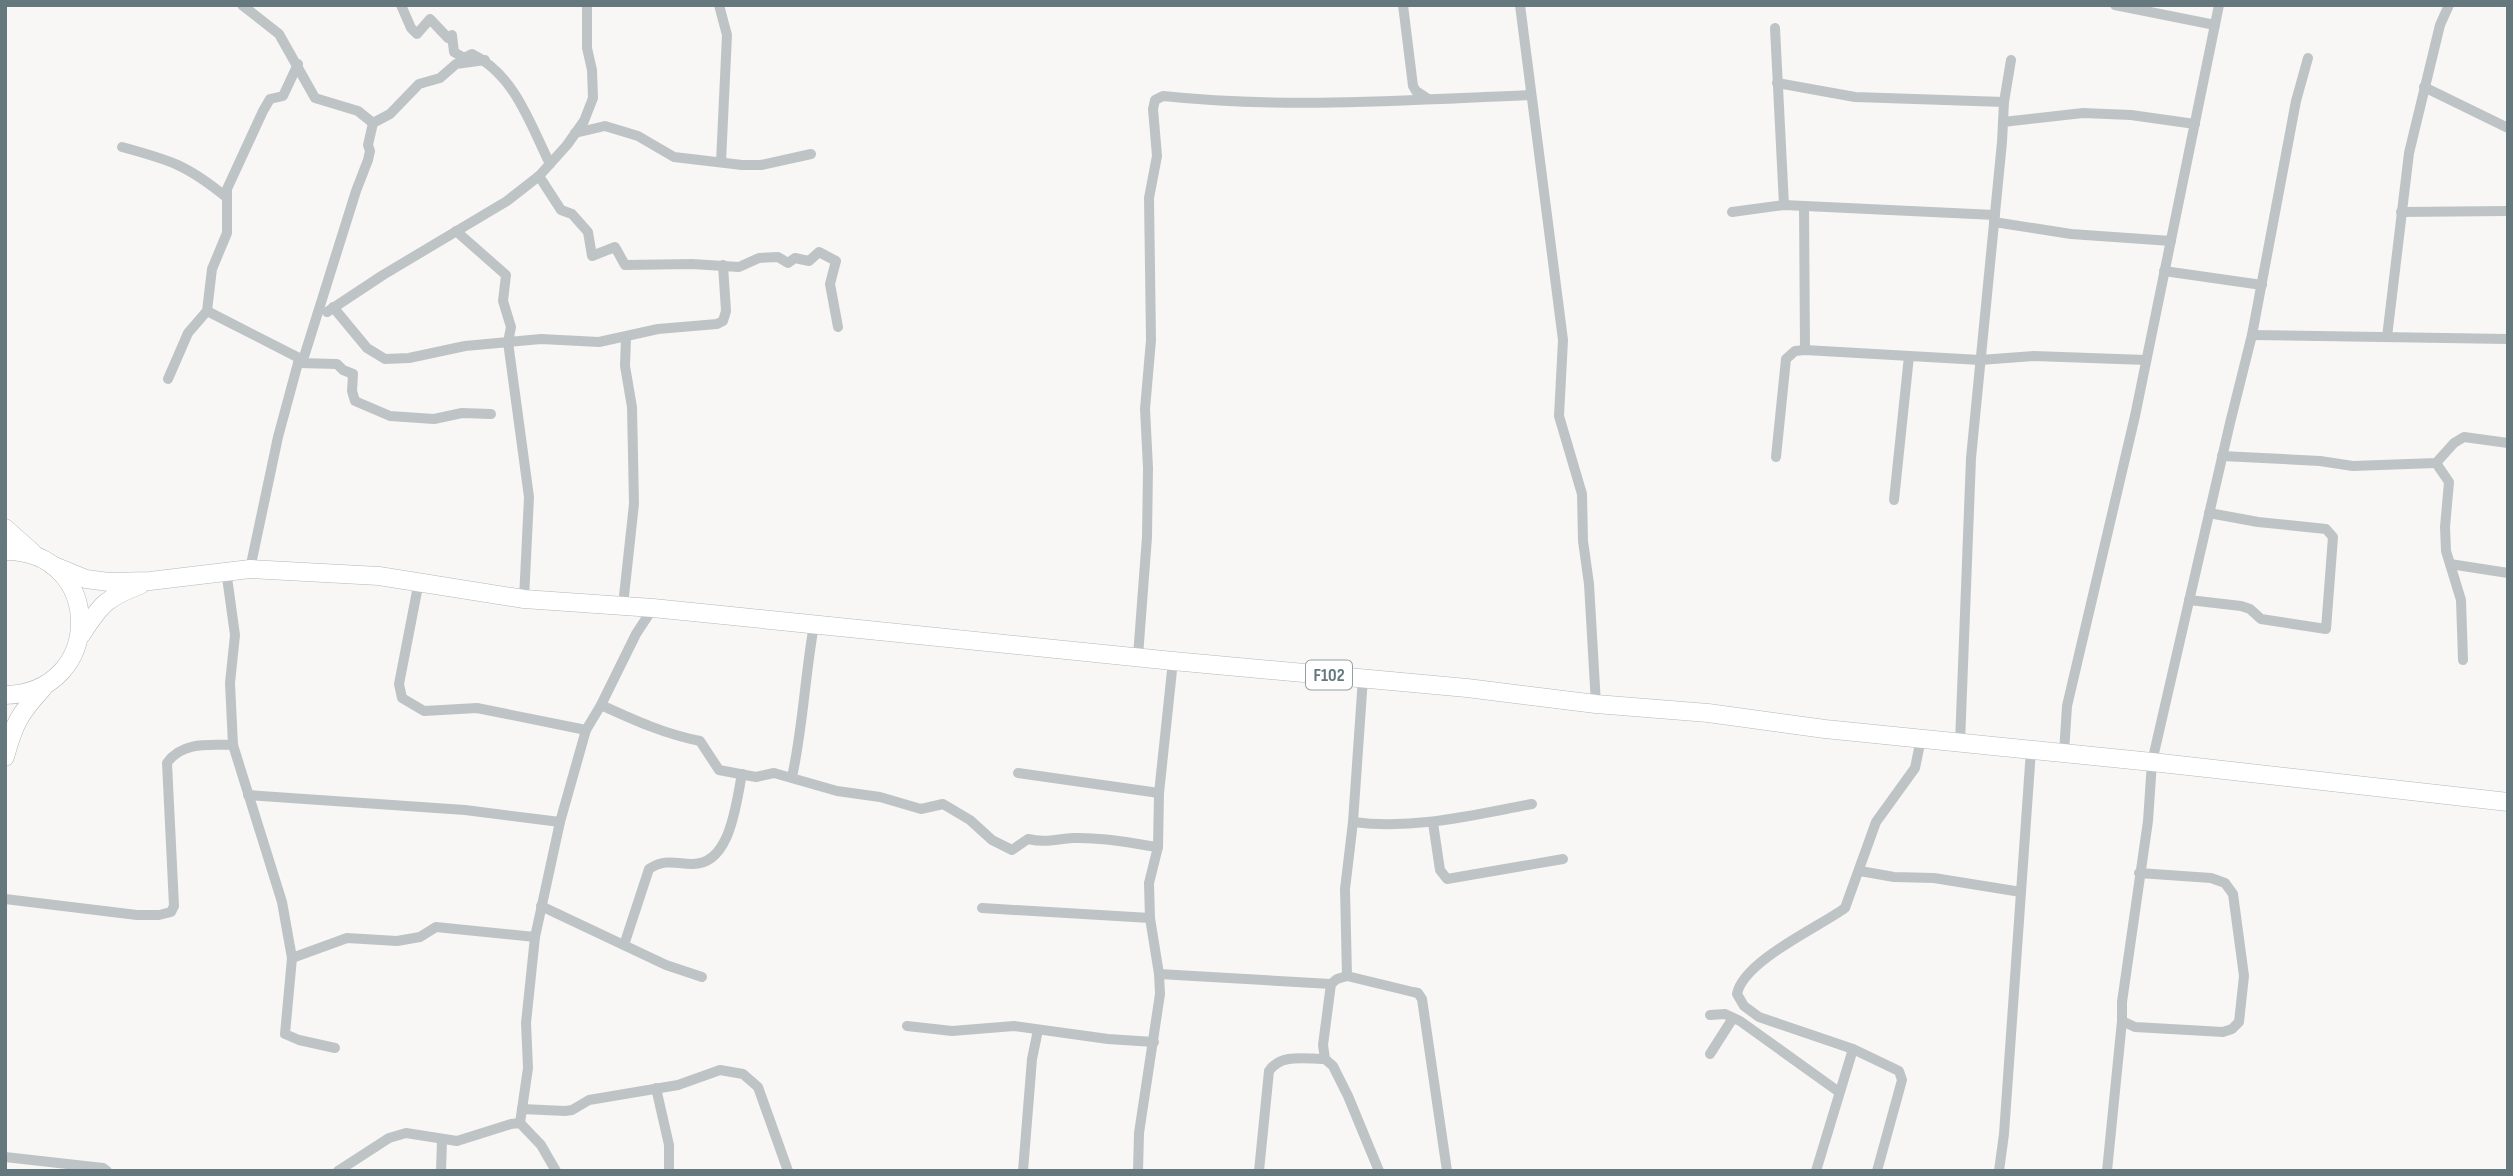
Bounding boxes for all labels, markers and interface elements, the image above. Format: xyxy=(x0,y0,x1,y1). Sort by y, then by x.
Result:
road number: F102 xyxy=(1306,660,1352,690)

